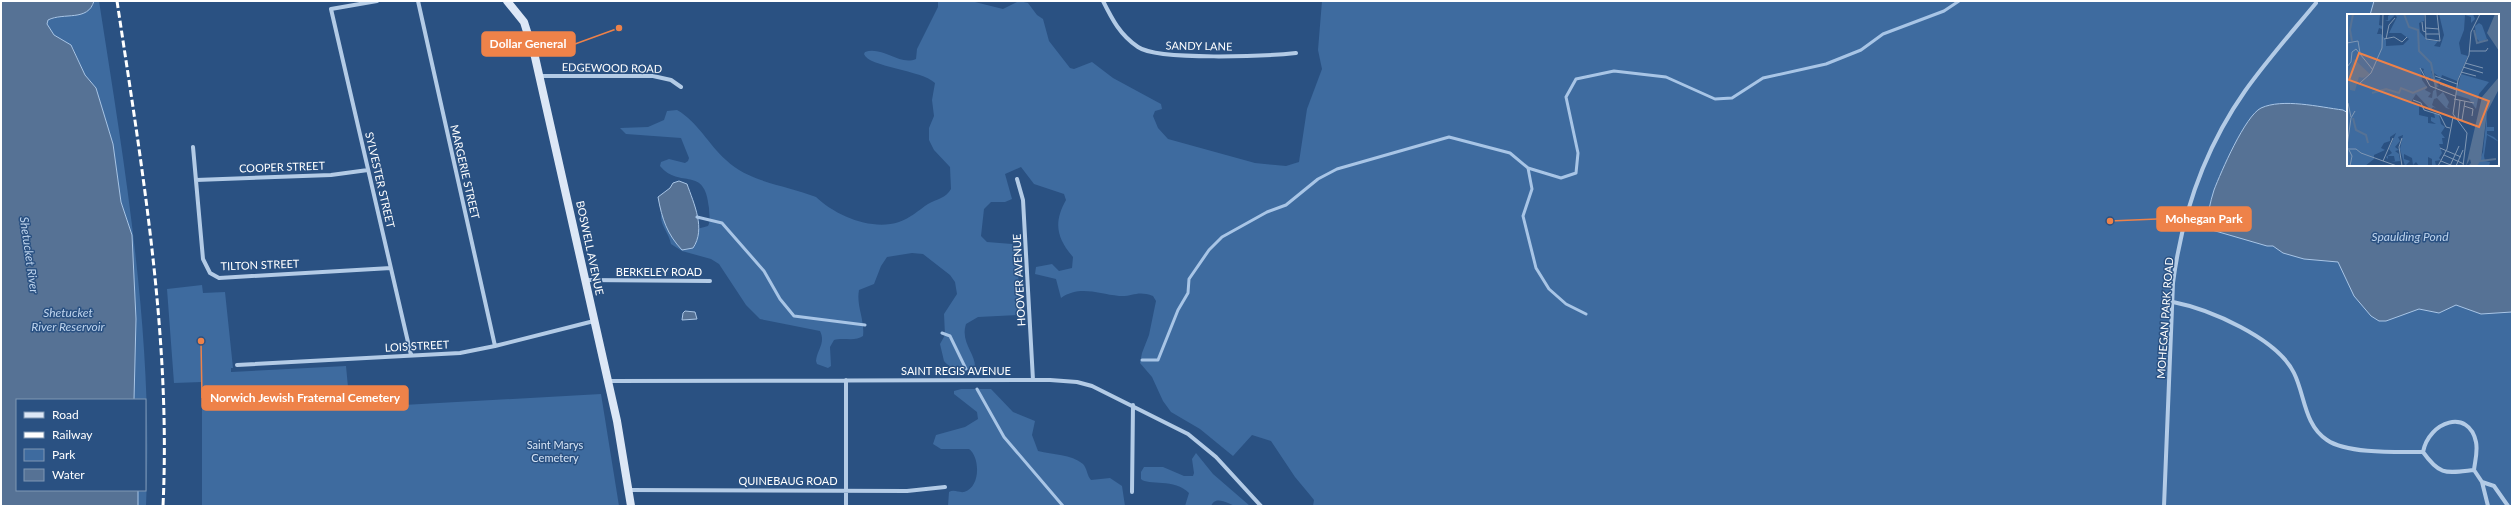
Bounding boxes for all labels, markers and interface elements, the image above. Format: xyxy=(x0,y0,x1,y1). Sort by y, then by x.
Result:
inset map xyxy=(2347,14,2499,166)
callout: Dollar General xyxy=(482,32,575,56)
text: Dollar General xyxy=(490,36,566,51)
street label: SANDY LANE xyxy=(1166,38,1232,53)
street label: EDGEWOOD ROAD xyxy=(562,60,662,75)
street label: MARGERIE STREET xyxy=(448,123,483,221)
street label: SYLVESTER STREET xyxy=(363,131,398,230)
street label: COOPER STREET xyxy=(239,158,326,174)
street label: BOSWELL AVENUE xyxy=(574,199,607,296)
callout: Mohegan Park xyxy=(2157,207,2251,231)
text: Mohegan Park xyxy=(2165,211,2243,226)
water label: Shetucket River xyxy=(17,216,42,295)
water label: Spaulding Pond xyxy=(2372,229,2449,244)
street label: HOOVER AVENUE xyxy=(1010,234,1027,327)
street label: TILTON STREET xyxy=(220,257,300,272)
street label: MOHEGAN PARK ROAD xyxy=(2154,257,2175,379)
street label: BERKELEY ROAD xyxy=(616,265,702,278)
water label: Shetucket River Reservoir xyxy=(31,305,106,334)
street label: LOIS STREET xyxy=(384,337,450,354)
street label: SAINT REGIS AVENUE xyxy=(901,364,1011,377)
callout: Norwich Jewish Fraternal Cemetery xyxy=(202,386,408,410)
text: Norwich Jewish Fraternal Cemetery xyxy=(210,390,401,405)
legend xyxy=(16,399,146,491)
text: Road xyxy=(52,407,79,422)
text: Railway xyxy=(52,427,93,442)
park label: Saint Marys Cemetery xyxy=(527,438,584,464)
text: Park xyxy=(52,447,76,462)
text: Water xyxy=(52,467,85,482)
street label: QUINEBAUG ROAD xyxy=(738,474,838,487)

